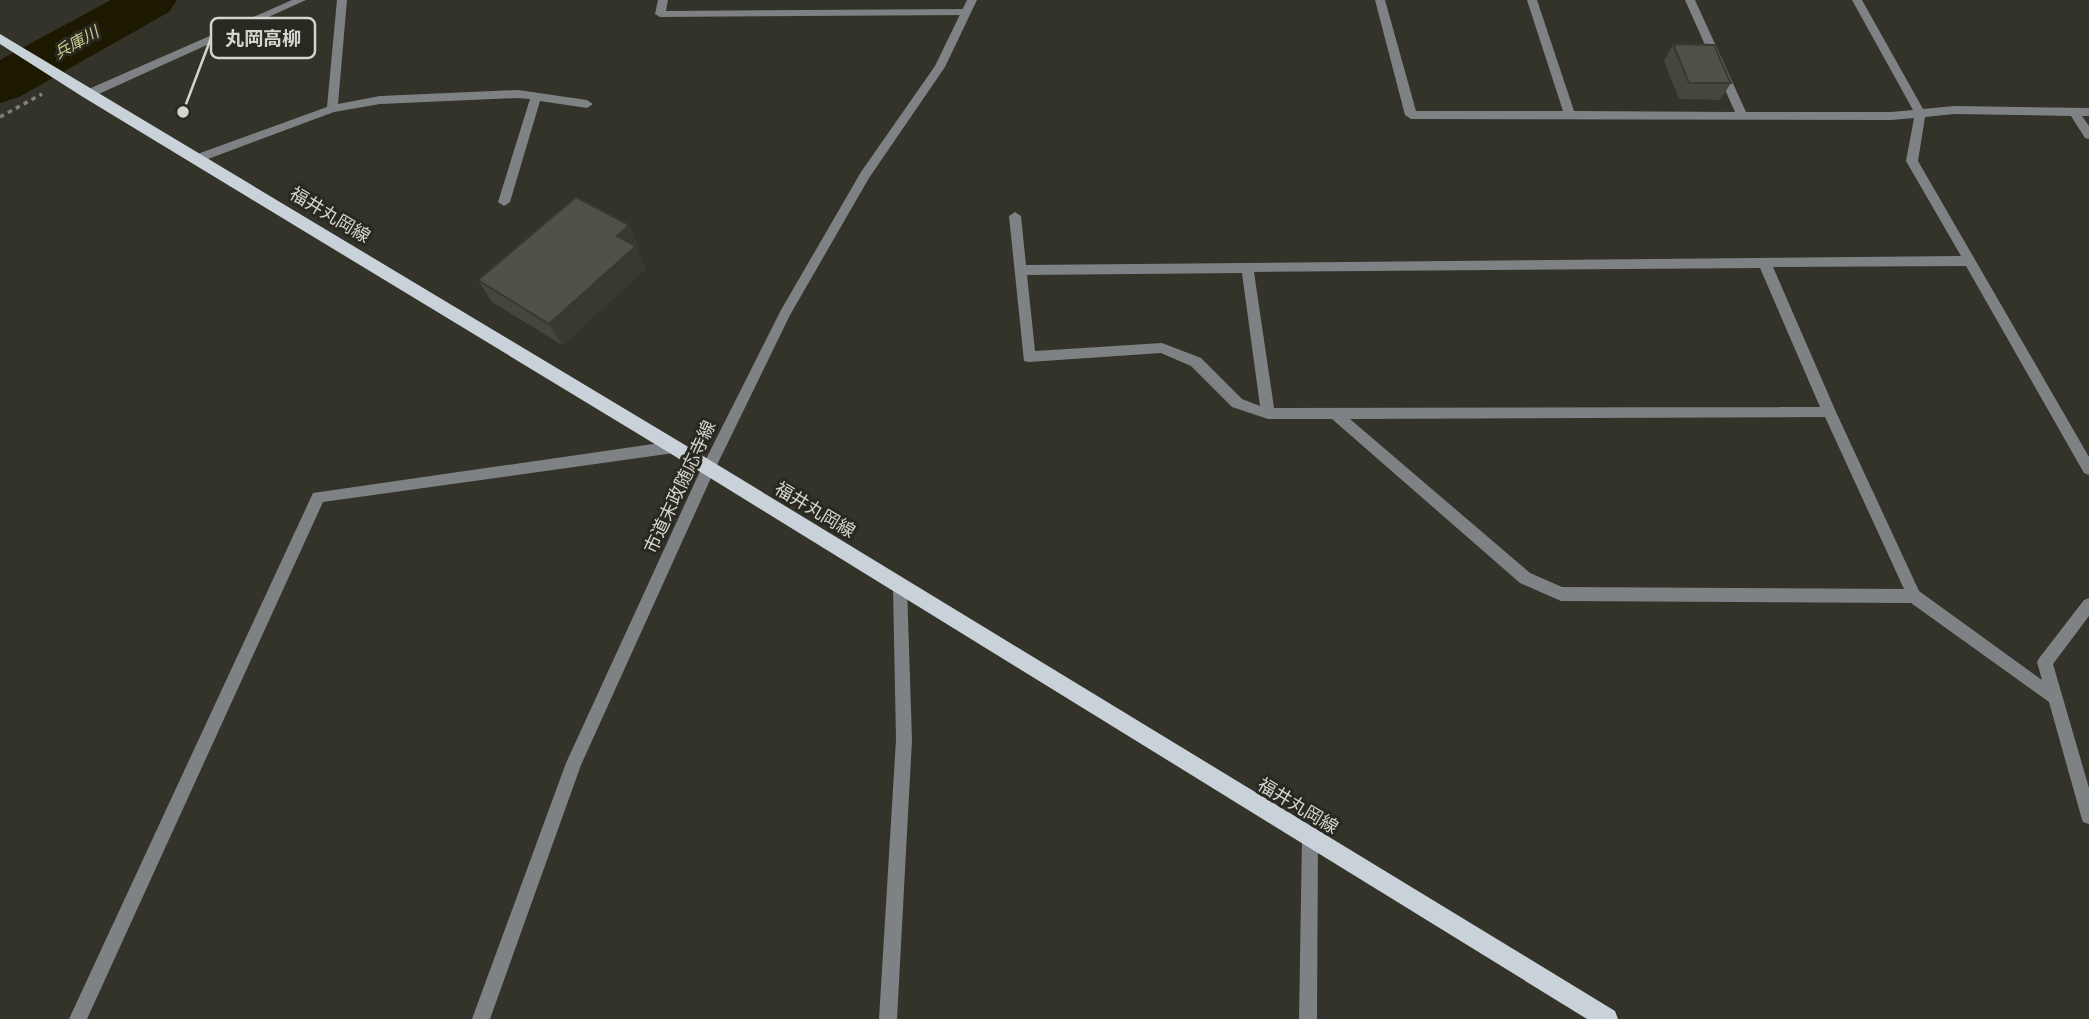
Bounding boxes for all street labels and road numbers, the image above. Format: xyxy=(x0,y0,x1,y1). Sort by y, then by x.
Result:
street label: 福井丸岡線 xyxy=(286,182,374,248)
street label: 市道末政随応寺線 xyxy=(640,417,720,557)
street label: 福井丸岡線 xyxy=(771,477,859,543)
street label: 福井丸岡線 xyxy=(1254,773,1342,839)

